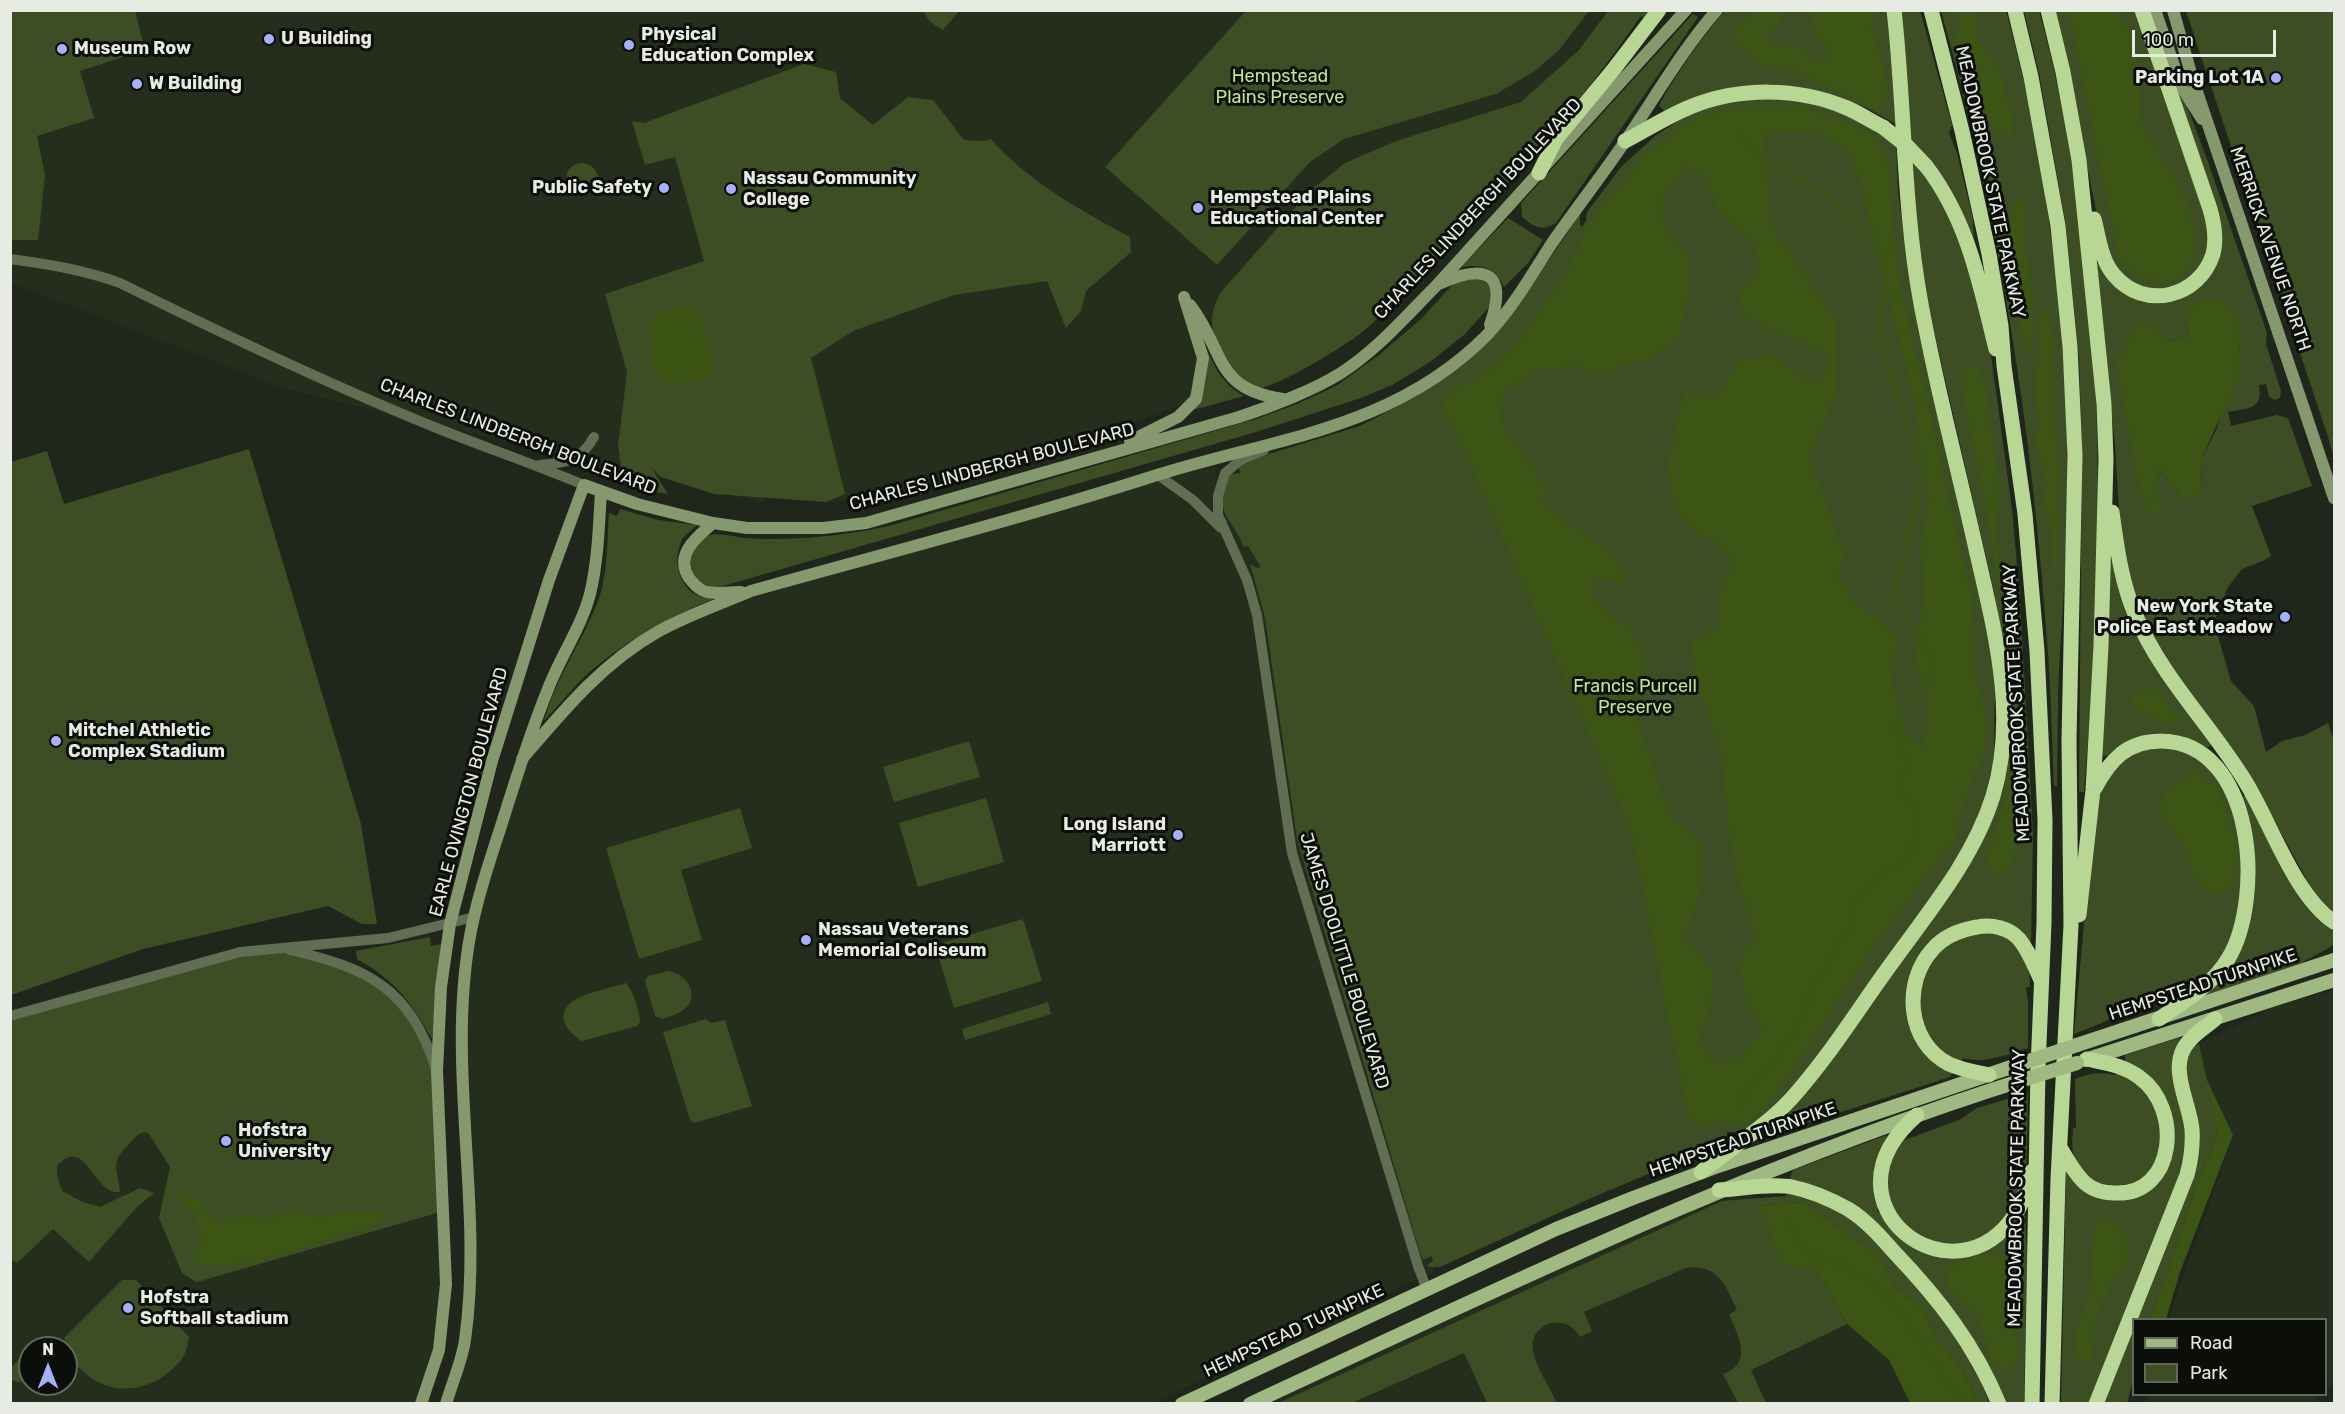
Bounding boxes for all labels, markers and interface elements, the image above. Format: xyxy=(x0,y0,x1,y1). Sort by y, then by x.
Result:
scale bar xyxy=(2135,18,2279,56)
place label: Physical Education Complex xyxy=(641,24,814,66)
place label: U Building xyxy=(281,28,372,50)
text: 100 m xyxy=(2143,29,2194,51)
marker: U Building xyxy=(262,32,276,46)
place label: Museum Row xyxy=(74,38,191,60)
marker: Physical Education Complex xyxy=(622,38,636,52)
marker: Museum Row xyxy=(55,42,69,56)
street label: MEADOWBROOK STATE PARKWAY xyxy=(1951,44,2029,320)
park label: Hempstead Plains Preserve xyxy=(1216,66,1344,109)
place label: Parking Lot 1A xyxy=(2135,67,2264,89)
marker: Parking Lot 1A xyxy=(2269,71,2283,85)
place label: W Building xyxy=(149,73,242,95)
marker: W Building xyxy=(130,77,144,91)
street label: CHARLES LINDBERGH BOULEVARD xyxy=(1370,94,1586,324)
street label: MERRICK AVENUE NORTH xyxy=(2225,144,2315,354)
place label: Nassau Community College xyxy=(743,168,916,210)
place label: Public Safety xyxy=(532,177,652,199)
marker: Public Safety xyxy=(657,181,671,195)
marker: Nassau Community College xyxy=(724,182,738,196)
place label: Hempstead Plains Educational Center xyxy=(1210,187,1383,230)
marker: Hempstead Plains Educational Center xyxy=(1191,201,1205,215)
street label: CHARLES LINDBERGH BOULEVARD xyxy=(377,374,659,500)
street label: CHARLES LINDBERGH BOULEVARD xyxy=(847,418,1137,516)
street label: MEADOWBROOK STATE PARKWAY xyxy=(1999,564,2035,842)
place label: New York State Police East Meadow xyxy=(2097,596,2273,638)
marker: New York State Police East Meadow xyxy=(2278,610,2292,624)
street label: EARLE OVINGTON BOULEVARD xyxy=(425,665,513,919)
park label: Francis Purcell Preserve xyxy=(1573,676,1697,718)
place label: Mitchel Athletic Complex Stadium xyxy=(68,720,225,762)
marker: Mitchel Athletic Complex Stadium xyxy=(49,734,63,748)
place label: Long Island Marriott xyxy=(1063,814,1166,856)
marker: Long Island Marriott xyxy=(1171,828,1185,842)
street label: JAMES DOOLITTLE BOULEVARD xyxy=(1295,830,1393,1092)
place label: Nassau Veterans Memorial Coliseum xyxy=(818,919,987,962)
marker: Nassau Veterans Memorial Coliseum xyxy=(799,933,813,947)
street label: HEMPSTEAD TURNPIKE xyxy=(2106,944,2300,1026)
street label: MEADOWBROOK STATE PARKWAY xyxy=(2004,1049,2030,1327)
street label: HEMPSTEAD TURNPIKE xyxy=(1647,1098,1839,1182)
place label: Hofstra University xyxy=(238,1120,331,1162)
marker: Hofstra University xyxy=(219,1134,233,1148)
street label: HEMPSTEAD TURNPIKE xyxy=(1200,1280,1388,1382)
place label: Hofstra Softball stadium xyxy=(140,1287,289,1330)
marker: Hofstra Softball stadium xyxy=(121,1301,135,1315)
legend xyxy=(2132,1318,2327,1396)
text: Road xyxy=(2190,1332,2233,1354)
north arrow xyxy=(18,1336,78,1396)
text: N xyxy=(42,1340,54,1359)
text: Park xyxy=(2190,1362,2227,1384)

